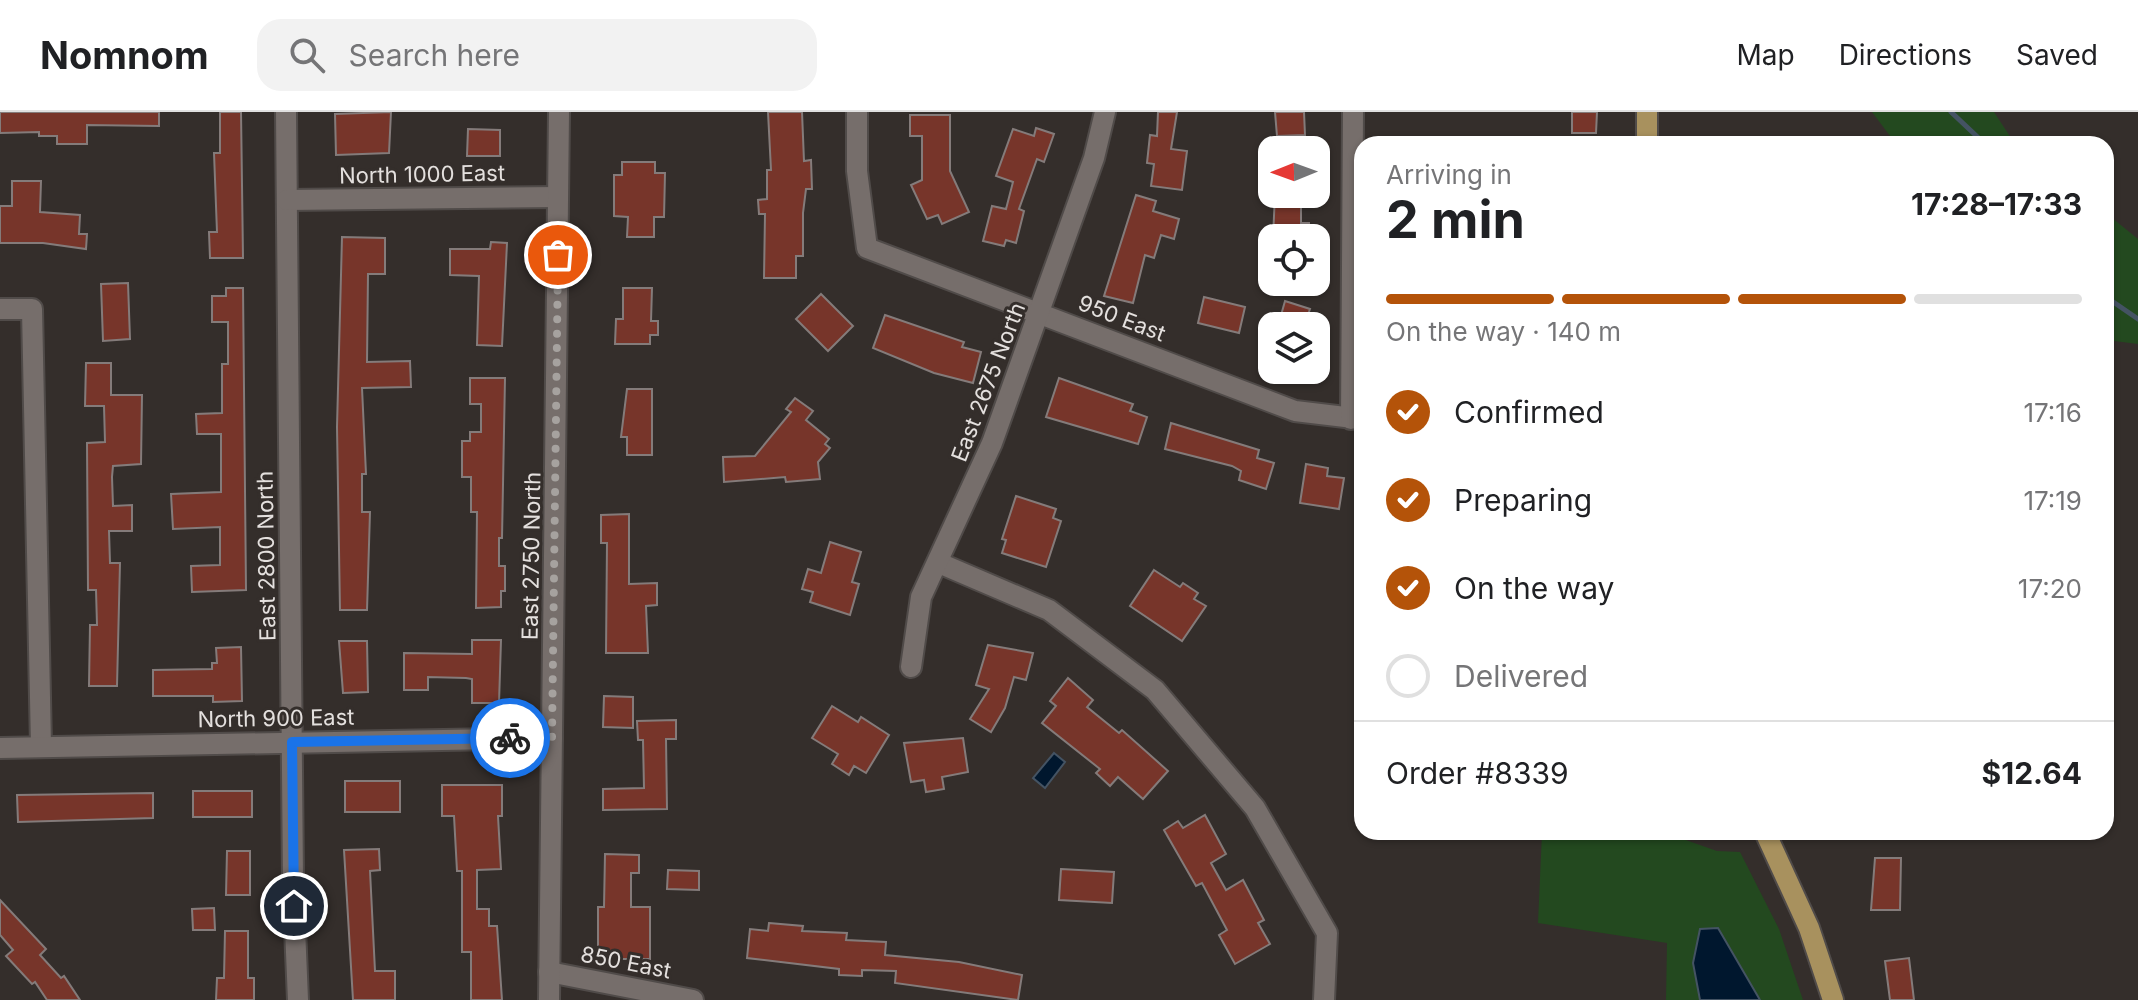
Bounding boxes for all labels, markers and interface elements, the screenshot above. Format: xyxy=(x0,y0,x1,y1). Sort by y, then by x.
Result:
search box xyxy=(257,19,817,91)
text: Nomnom xyxy=(40,32,209,78)
icon: search xyxy=(285,33,329,77)
text: Search here xyxy=(349,37,520,73)
text: Map xyxy=(1736,38,1795,72)
text: Directions xyxy=(1839,38,1972,72)
text: Saved xyxy=(2016,38,2098,72)
north arrow xyxy=(1258,136,1330,208)
map controls xyxy=(1258,136,1330,384)
text: Arriving in xyxy=(1386,159,1512,190)
street label: North 1000 East xyxy=(339,160,505,188)
text: 17:28–17:33 xyxy=(1911,186,2082,222)
text: 2 min xyxy=(1386,188,1525,251)
pin xyxy=(524,221,592,289)
button: locate xyxy=(1258,224,1330,296)
icon: bag xyxy=(536,233,580,277)
street label: 950 East xyxy=(1075,289,1169,347)
street label: East 2675 North xyxy=(946,299,1030,465)
button: layers xyxy=(1258,312,1330,384)
text: On the way · 140 m xyxy=(1386,316,1621,347)
icon: check xyxy=(1386,390,1430,434)
text: Confirmed xyxy=(1454,394,1604,430)
text: 17:16 xyxy=(2023,397,2082,428)
street label: East 2800 North xyxy=(252,471,280,641)
street label: East 2750 North xyxy=(517,472,545,640)
icon: check xyxy=(1386,478,1430,522)
text: Preparing xyxy=(1454,482,1592,518)
text: 17:19 xyxy=(2023,485,2082,516)
icon: check xyxy=(1386,566,1430,610)
text: On the way xyxy=(1454,570,1614,606)
text: 17:20 xyxy=(2018,573,2082,604)
text: Delivered xyxy=(1454,658,1588,694)
courier xyxy=(470,698,550,778)
street label: North 900 East xyxy=(197,704,355,732)
icon: bike xyxy=(488,716,532,760)
text: Order #8339 xyxy=(1386,755,1569,791)
text: $12.64 xyxy=(1982,755,2082,791)
pin xyxy=(260,872,328,940)
icon: home xyxy=(272,884,316,928)
street label: 850 East xyxy=(579,941,673,983)

